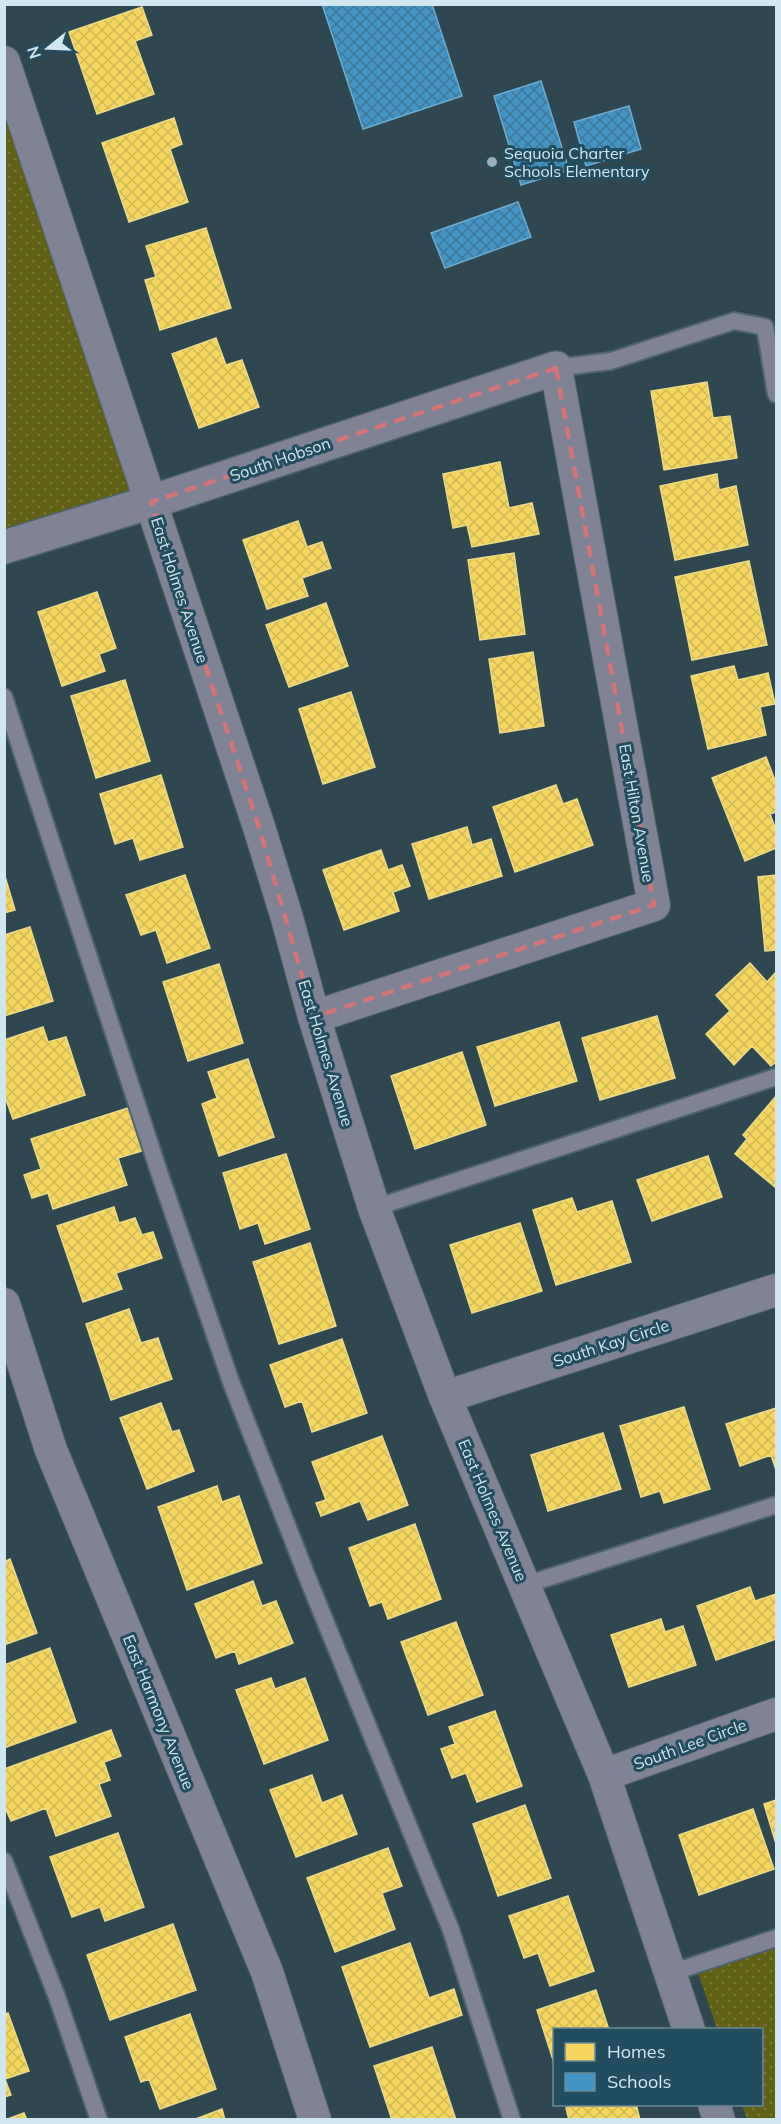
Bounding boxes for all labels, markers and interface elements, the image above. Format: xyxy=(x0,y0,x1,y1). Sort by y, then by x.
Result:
north arrow xyxy=(18,18,78,78)
text: N xyxy=(22,44,45,61)
place label: Sequoia Charter Schools Elementary xyxy=(504,143,650,181)
marker: Sequoia Charter Schools Elementary xyxy=(485,155,499,169)
street label: South Hobson xyxy=(227,432,333,486)
street label: East Holmes Avenue xyxy=(147,514,213,666)
street label: East Hilton Avenue xyxy=(615,742,659,884)
street label: East Holmes Avenue xyxy=(294,977,358,1129)
street label: South Kay Circle xyxy=(551,1315,671,1371)
street label: East Holmes Avenue xyxy=(454,1436,532,1584)
street label: East Harmony Avenue xyxy=(119,1632,199,1792)
street label: South Lee Circle xyxy=(631,1714,749,1774)
legend xyxy=(553,2028,763,2106)
text: Homes xyxy=(607,2040,666,2063)
text: Schools xyxy=(607,2070,672,2093)

